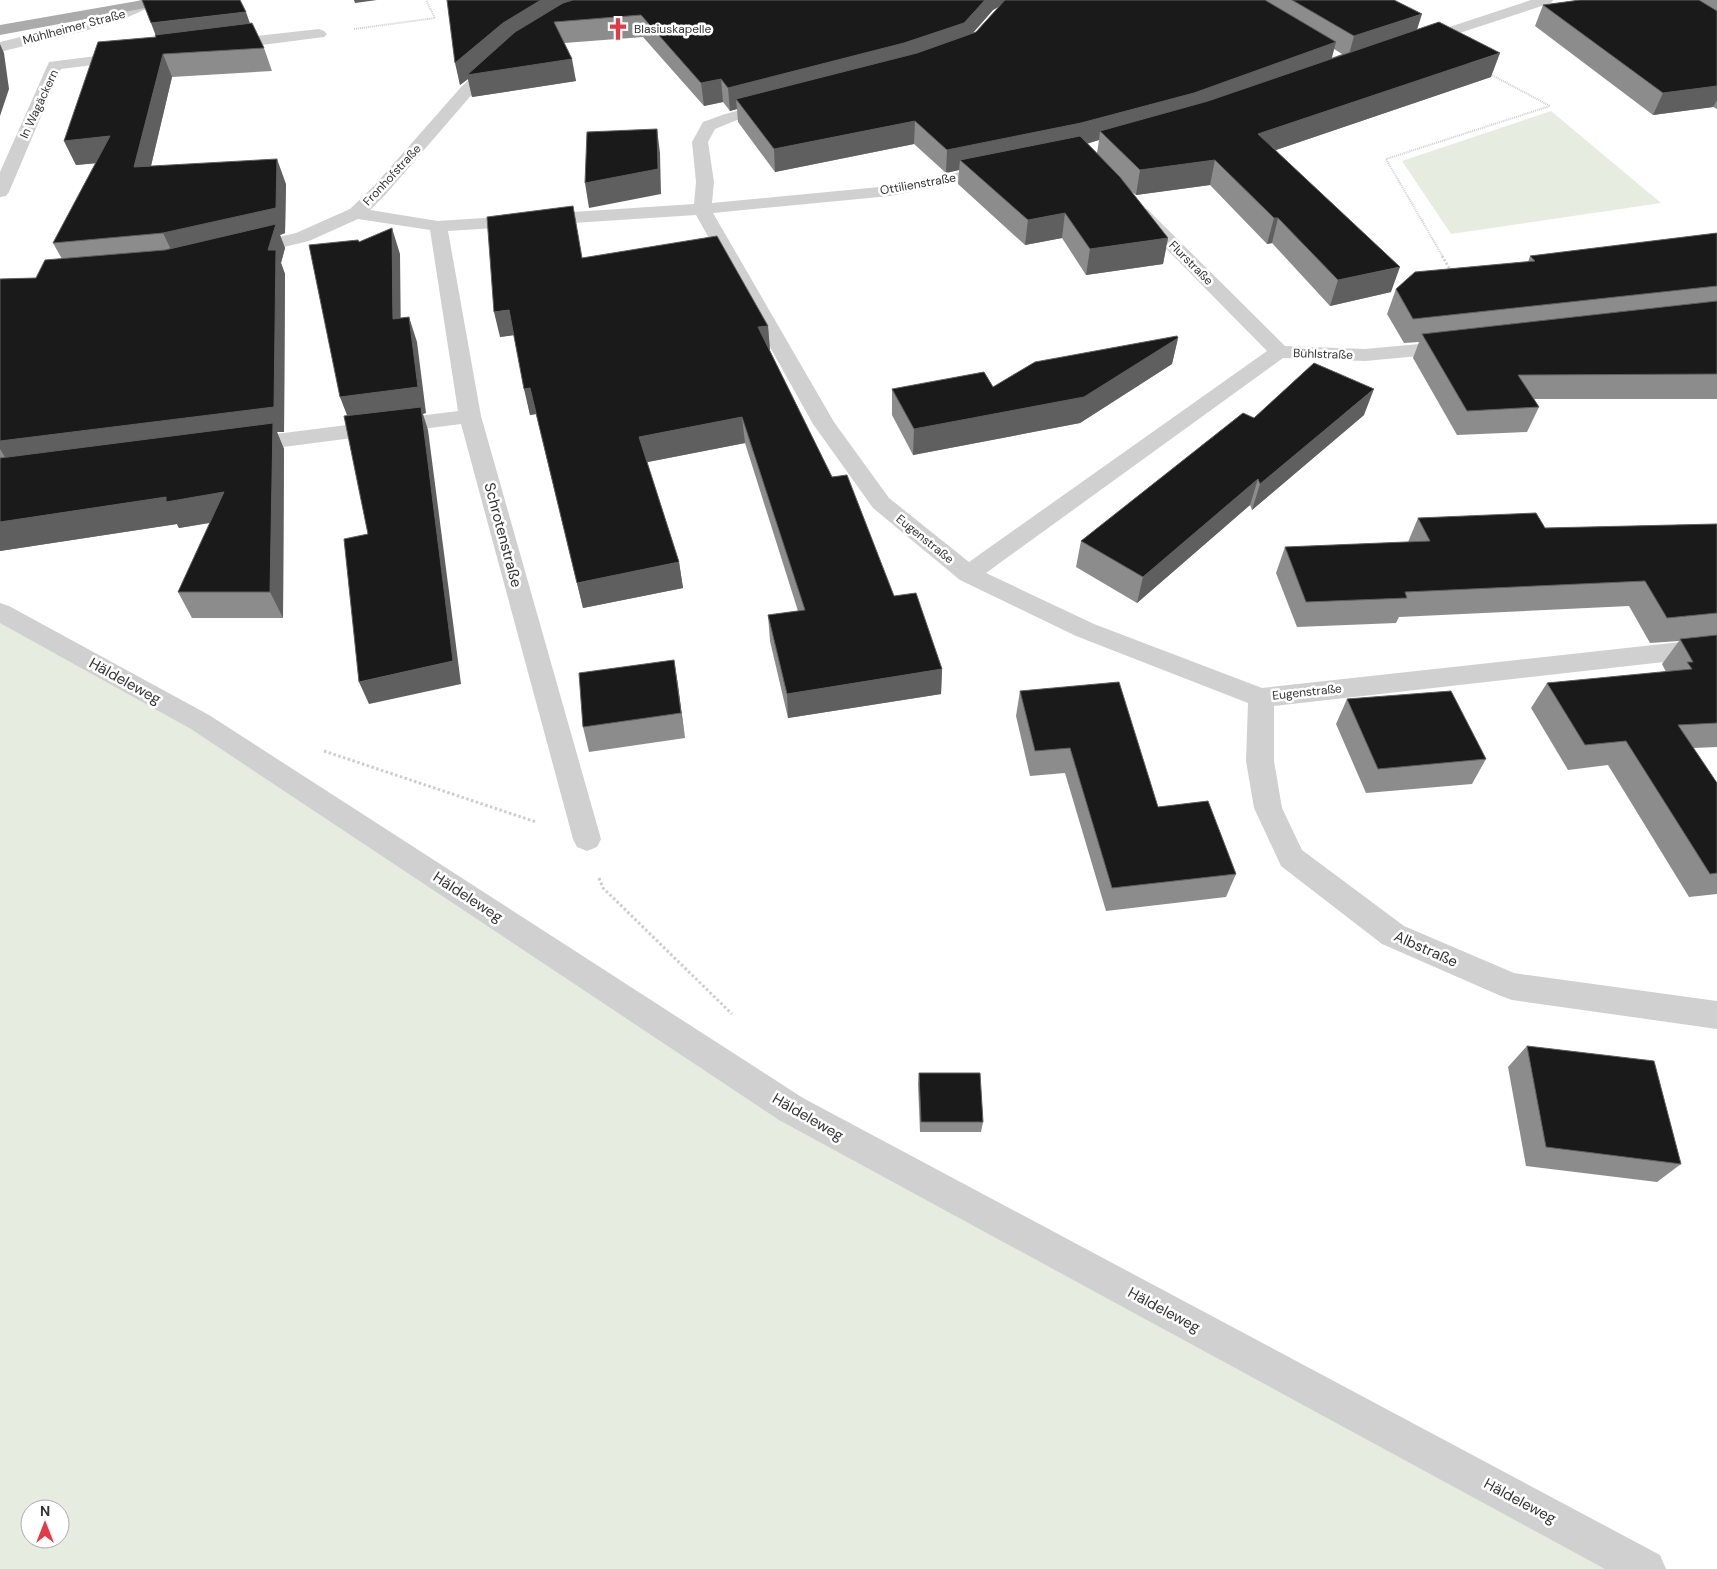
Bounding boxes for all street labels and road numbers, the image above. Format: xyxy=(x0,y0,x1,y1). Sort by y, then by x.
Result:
street label: Mühlheimer Straße xyxy=(21,6,127,48)
street label: In Wagäckern xyxy=(16,67,62,141)
street label: Fronhofstraße xyxy=(359,141,425,209)
street label: Ottilienstraße xyxy=(879,169,957,199)
street label: Flurstraße xyxy=(1165,237,1217,289)
street label: Bühlstraße xyxy=(1293,345,1353,363)
street label: Schrotenstraße xyxy=(479,480,527,590)
street label: Eugenstraße xyxy=(893,511,957,567)
street label: Häldeleweg xyxy=(86,653,164,709)
street label: Eugenstraße xyxy=(1271,680,1343,704)
street label: Häldeleweg xyxy=(429,867,507,927)
street label: Albstraße xyxy=(1391,926,1461,972)
street label: Häldeleweg xyxy=(769,1089,847,1145)
street label: Häldeleweg xyxy=(1124,1283,1204,1337)
street label: Häldeleweg xyxy=(1480,1474,1560,1528)

